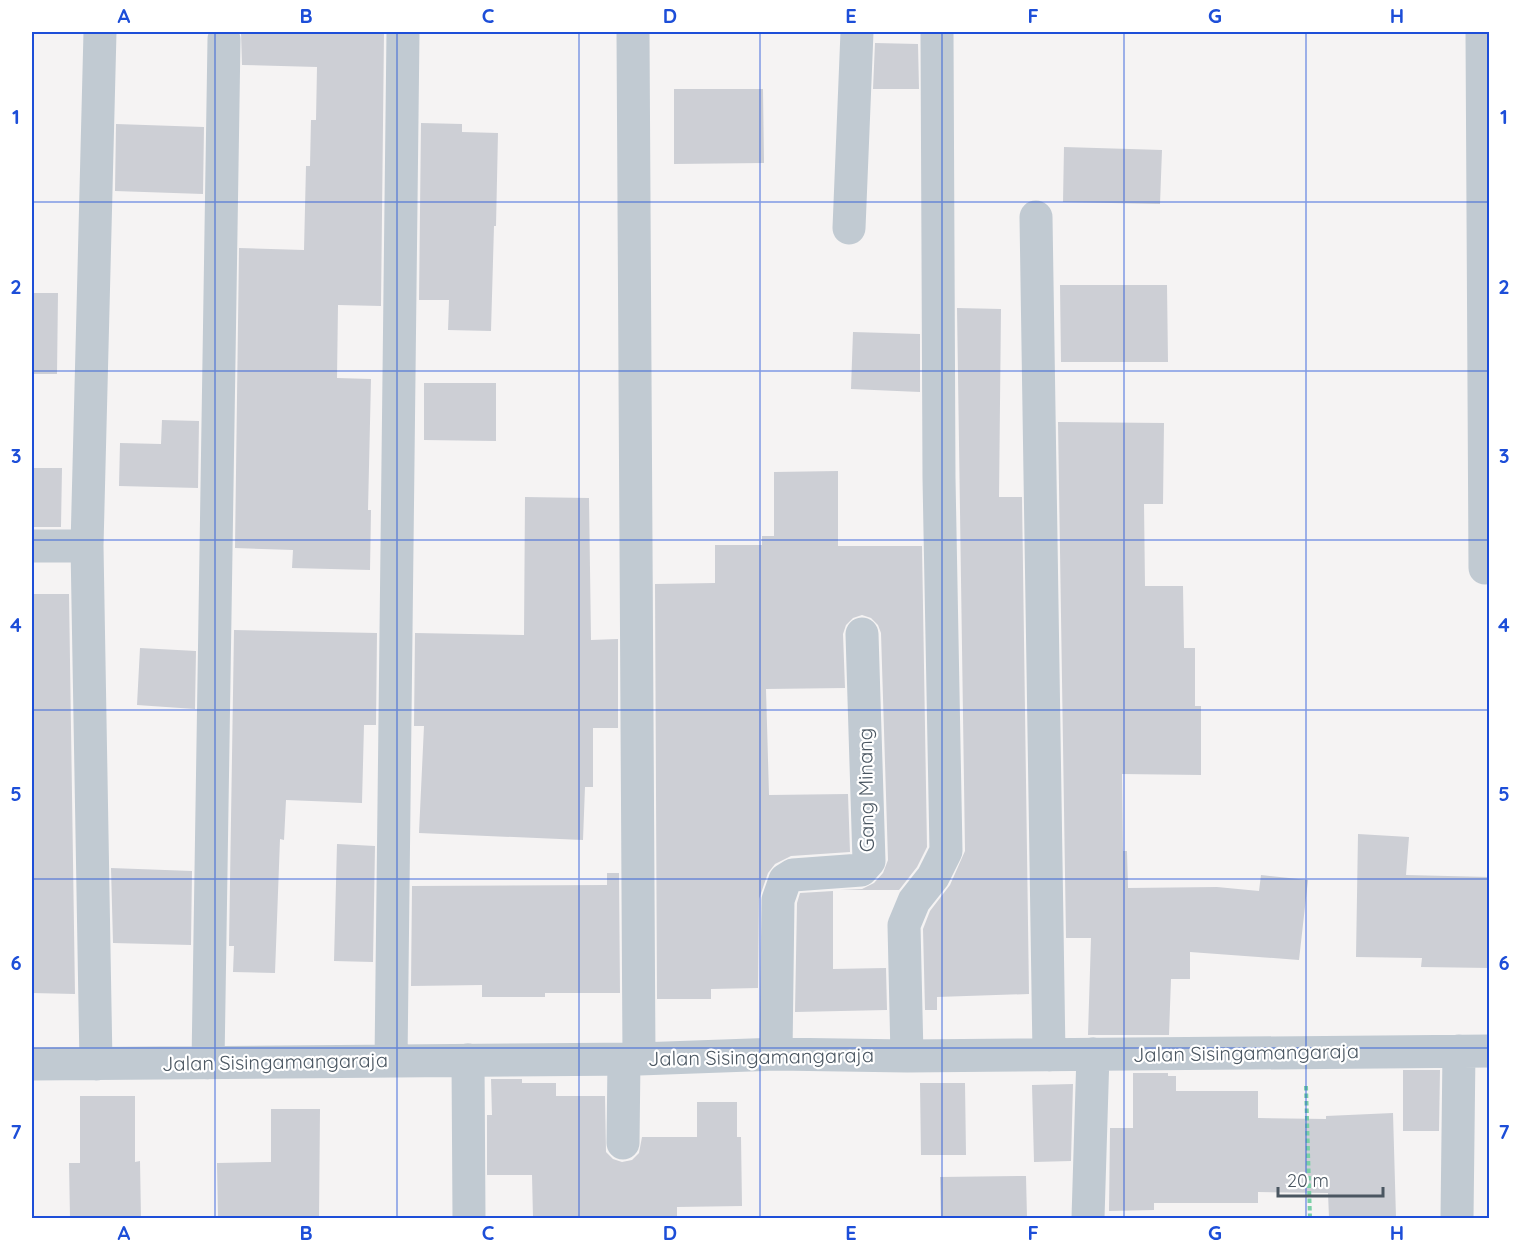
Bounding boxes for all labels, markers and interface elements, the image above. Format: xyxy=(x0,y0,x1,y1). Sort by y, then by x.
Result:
text: A xyxy=(118,3,131,28)
text: B xyxy=(299,3,313,28)
text: C xyxy=(482,3,495,28)
text: D xyxy=(663,3,677,28)
text: E xyxy=(845,3,857,28)
text: F xyxy=(1027,3,1039,28)
text: G xyxy=(1208,3,1222,28)
text: H xyxy=(1390,3,1404,28)
text: 1 xyxy=(12,104,20,129)
text: 1 xyxy=(1500,104,1508,129)
text: 2 xyxy=(10,274,22,299)
text: 2 xyxy=(1498,274,1510,299)
text: 3 xyxy=(11,443,21,468)
text: 3 xyxy=(1499,443,1509,468)
text: 4 xyxy=(10,612,22,637)
text: 4 xyxy=(1498,612,1510,637)
street label: Gang Minang xyxy=(852,728,879,852)
text: 5 xyxy=(10,781,22,806)
text: 5 xyxy=(1498,781,1510,806)
text: 6 xyxy=(10,950,22,975)
text: 6 xyxy=(1498,950,1510,975)
street label: Jalan Sisingamangaraja xyxy=(1133,1038,1359,1067)
street label: Jalan Sisingamangaraja xyxy=(648,1042,874,1071)
street label: Jalan Sisingamangaraja xyxy=(162,1047,388,1076)
text: 7 xyxy=(11,1119,22,1144)
text: 7 xyxy=(1499,1119,1510,1144)
scale bar xyxy=(1278,1160,1383,1198)
text: 20 m xyxy=(1287,1169,1329,1192)
text: A xyxy=(118,1220,131,1245)
text: B xyxy=(299,1220,313,1245)
text: C xyxy=(482,1220,495,1245)
text: D xyxy=(663,1220,677,1245)
text: E xyxy=(845,1220,857,1245)
text: F xyxy=(1027,1220,1039,1245)
text: G xyxy=(1208,1220,1222,1245)
text: H xyxy=(1390,1220,1404,1245)

